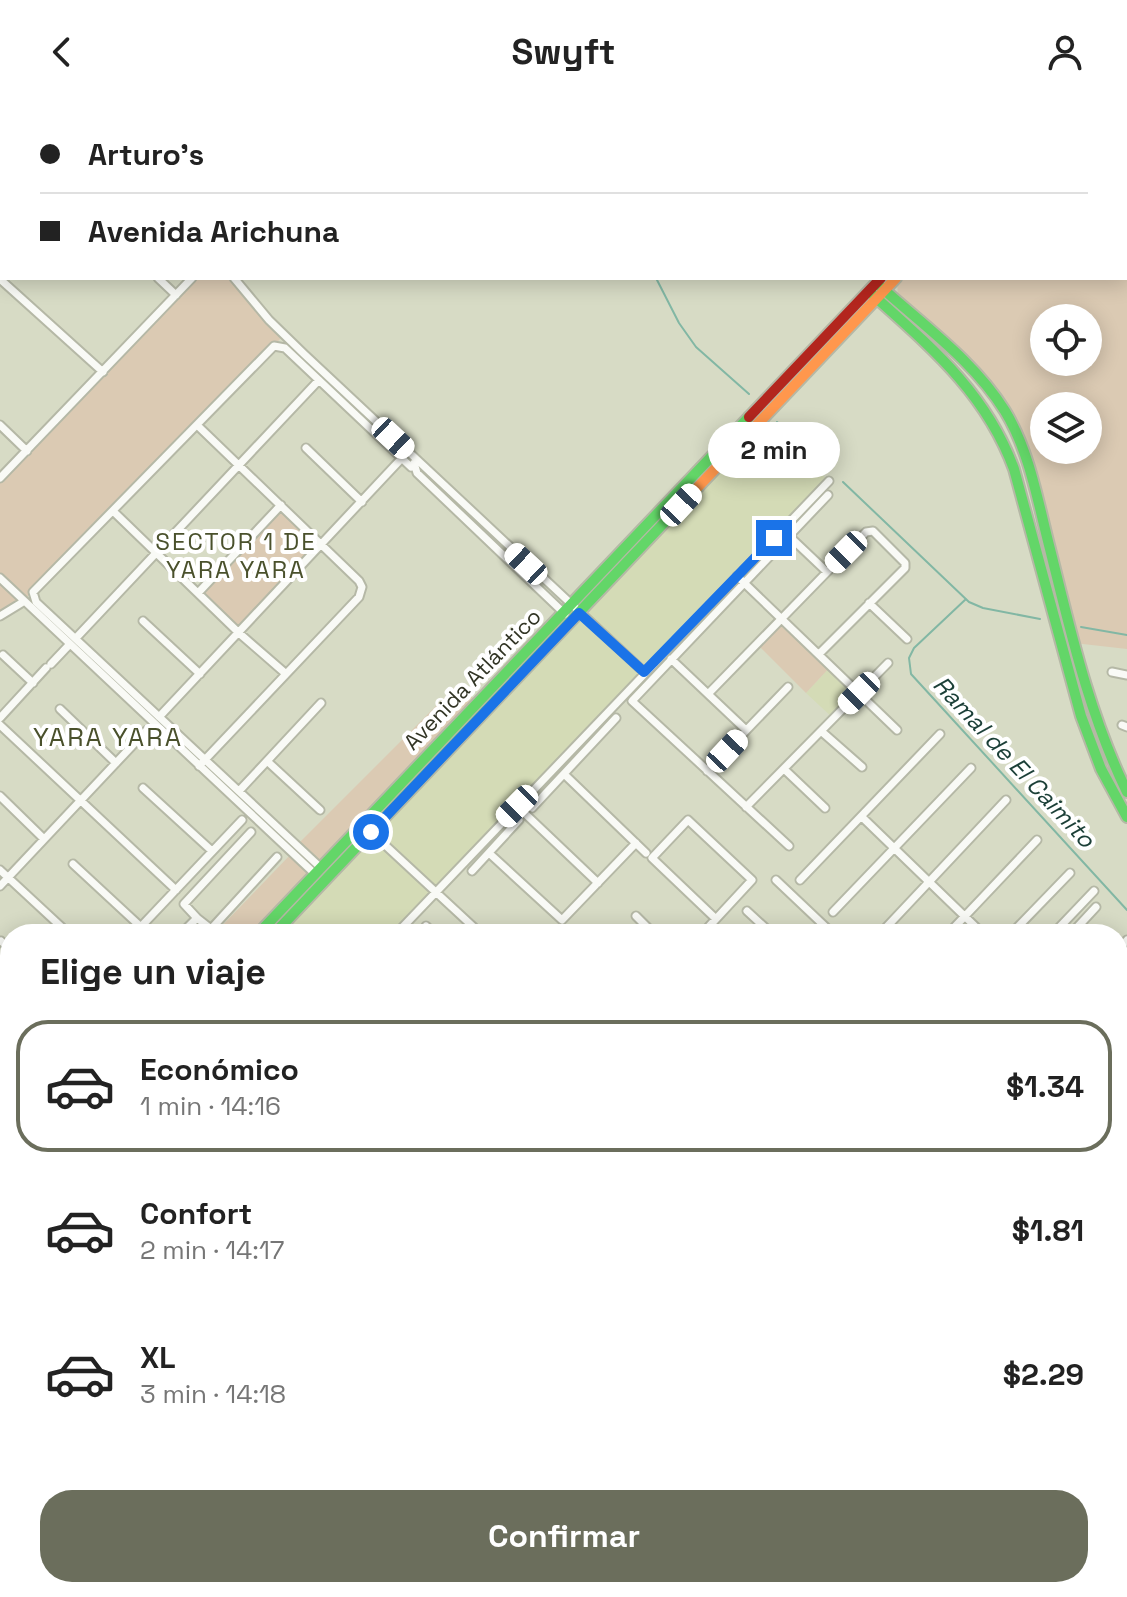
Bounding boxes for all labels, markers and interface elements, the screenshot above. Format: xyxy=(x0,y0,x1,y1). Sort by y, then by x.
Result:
text: Swyft xyxy=(512,29,615,75)
icon: back xyxy=(40,30,84,74)
icon: person xyxy=(1043,30,1087,74)
text: Arturo's xyxy=(88,135,204,174)
text: Avenida Arichuna xyxy=(88,212,339,251)
map controls xyxy=(1030,304,1102,464)
button: locate xyxy=(1030,304,1102,376)
button: layers xyxy=(1030,392,1102,464)
car xyxy=(367,413,419,463)
callout: 2 min xyxy=(708,422,840,478)
text: 2 min xyxy=(740,433,808,467)
car xyxy=(656,479,706,531)
route end xyxy=(756,520,792,556)
district label: SECTOR 1 DE YARA YARA xyxy=(155,526,317,585)
car xyxy=(821,527,871,577)
car xyxy=(500,539,552,589)
street label: Avenida Atlántico xyxy=(397,602,547,756)
car xyxy=(834,668,884,718)
water label: Ramal de El Caimito xyxy=(927,669,1103,855)
district label: YARA YARA xyxy=(33,720,183,754)
car xyxy=(702,725,752,777)
car xyxy=(492,781,542,831)
route start xyxy=(353,814,389,850)
text: Elige un viaje xyxy=(40,949,266,995)
icon: car xyxy=(44,1050,116,1122)
text: Económico xyxy=(140,1050,299,1089)
text: $1.34 xyxy=(1006,1067,1084,1106)
text: 1 min · 14:16 xyxy=(140,1089,281,1123)
icon: car xyxy=(44,1194,116,1266)
text: Confort xyxy=(140,1194,252,1233)
text: $1.81 xyxy=(1012,1211,1084,1250)
text: 2 min · 14:17 xyxy=(140,1233,284,1267)
icon: car xyxy=(44,1338,116,1410)
text: XL xyxy=(140,1338,176,1377)
text: $2.29 xyxy=(1003,1355,1084,1394)
text: 3 min · 14:18 xyxy=(140,1377,286,1411)
button: Confirmar xyxy=(40,1490,1088,1582)

